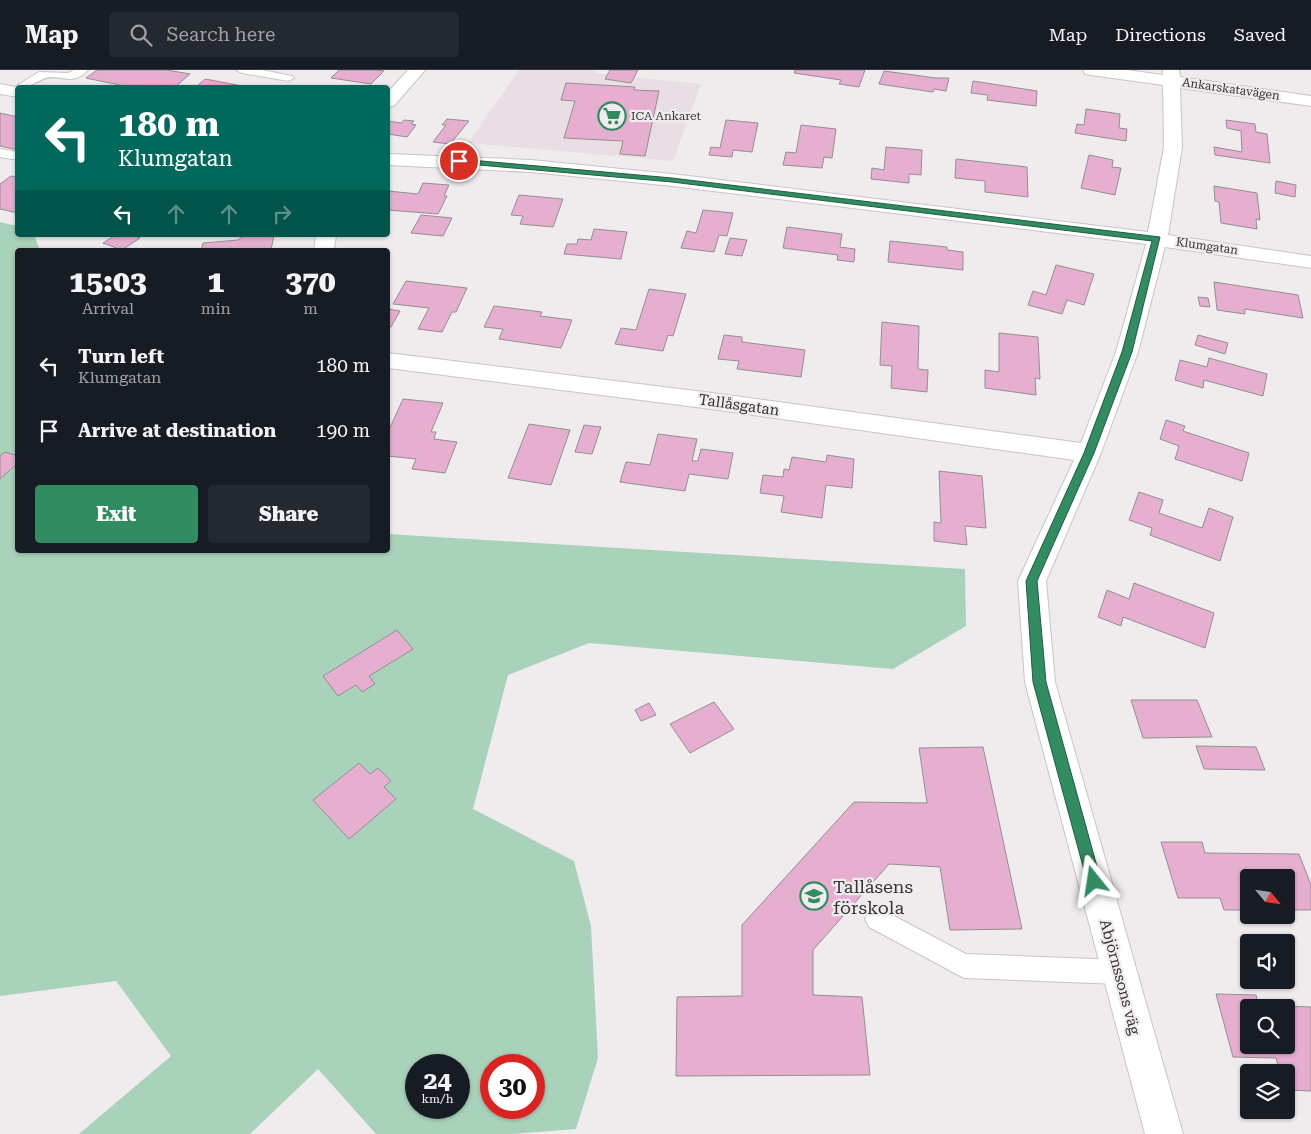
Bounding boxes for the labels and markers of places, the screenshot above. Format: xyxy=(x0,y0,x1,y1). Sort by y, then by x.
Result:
supermarket icon: ICA Ankaret xyxy=(597,101,627,131)
place label: ICA Ankaret xyxy=(631,109,702,123)
pin xyxy=(438,140,480,182)
place label: Tallåsens förskola xyxy=(833,876,913,918)
school or university icon: Tallåsens förskola xyxy=(799,881,829,911)

